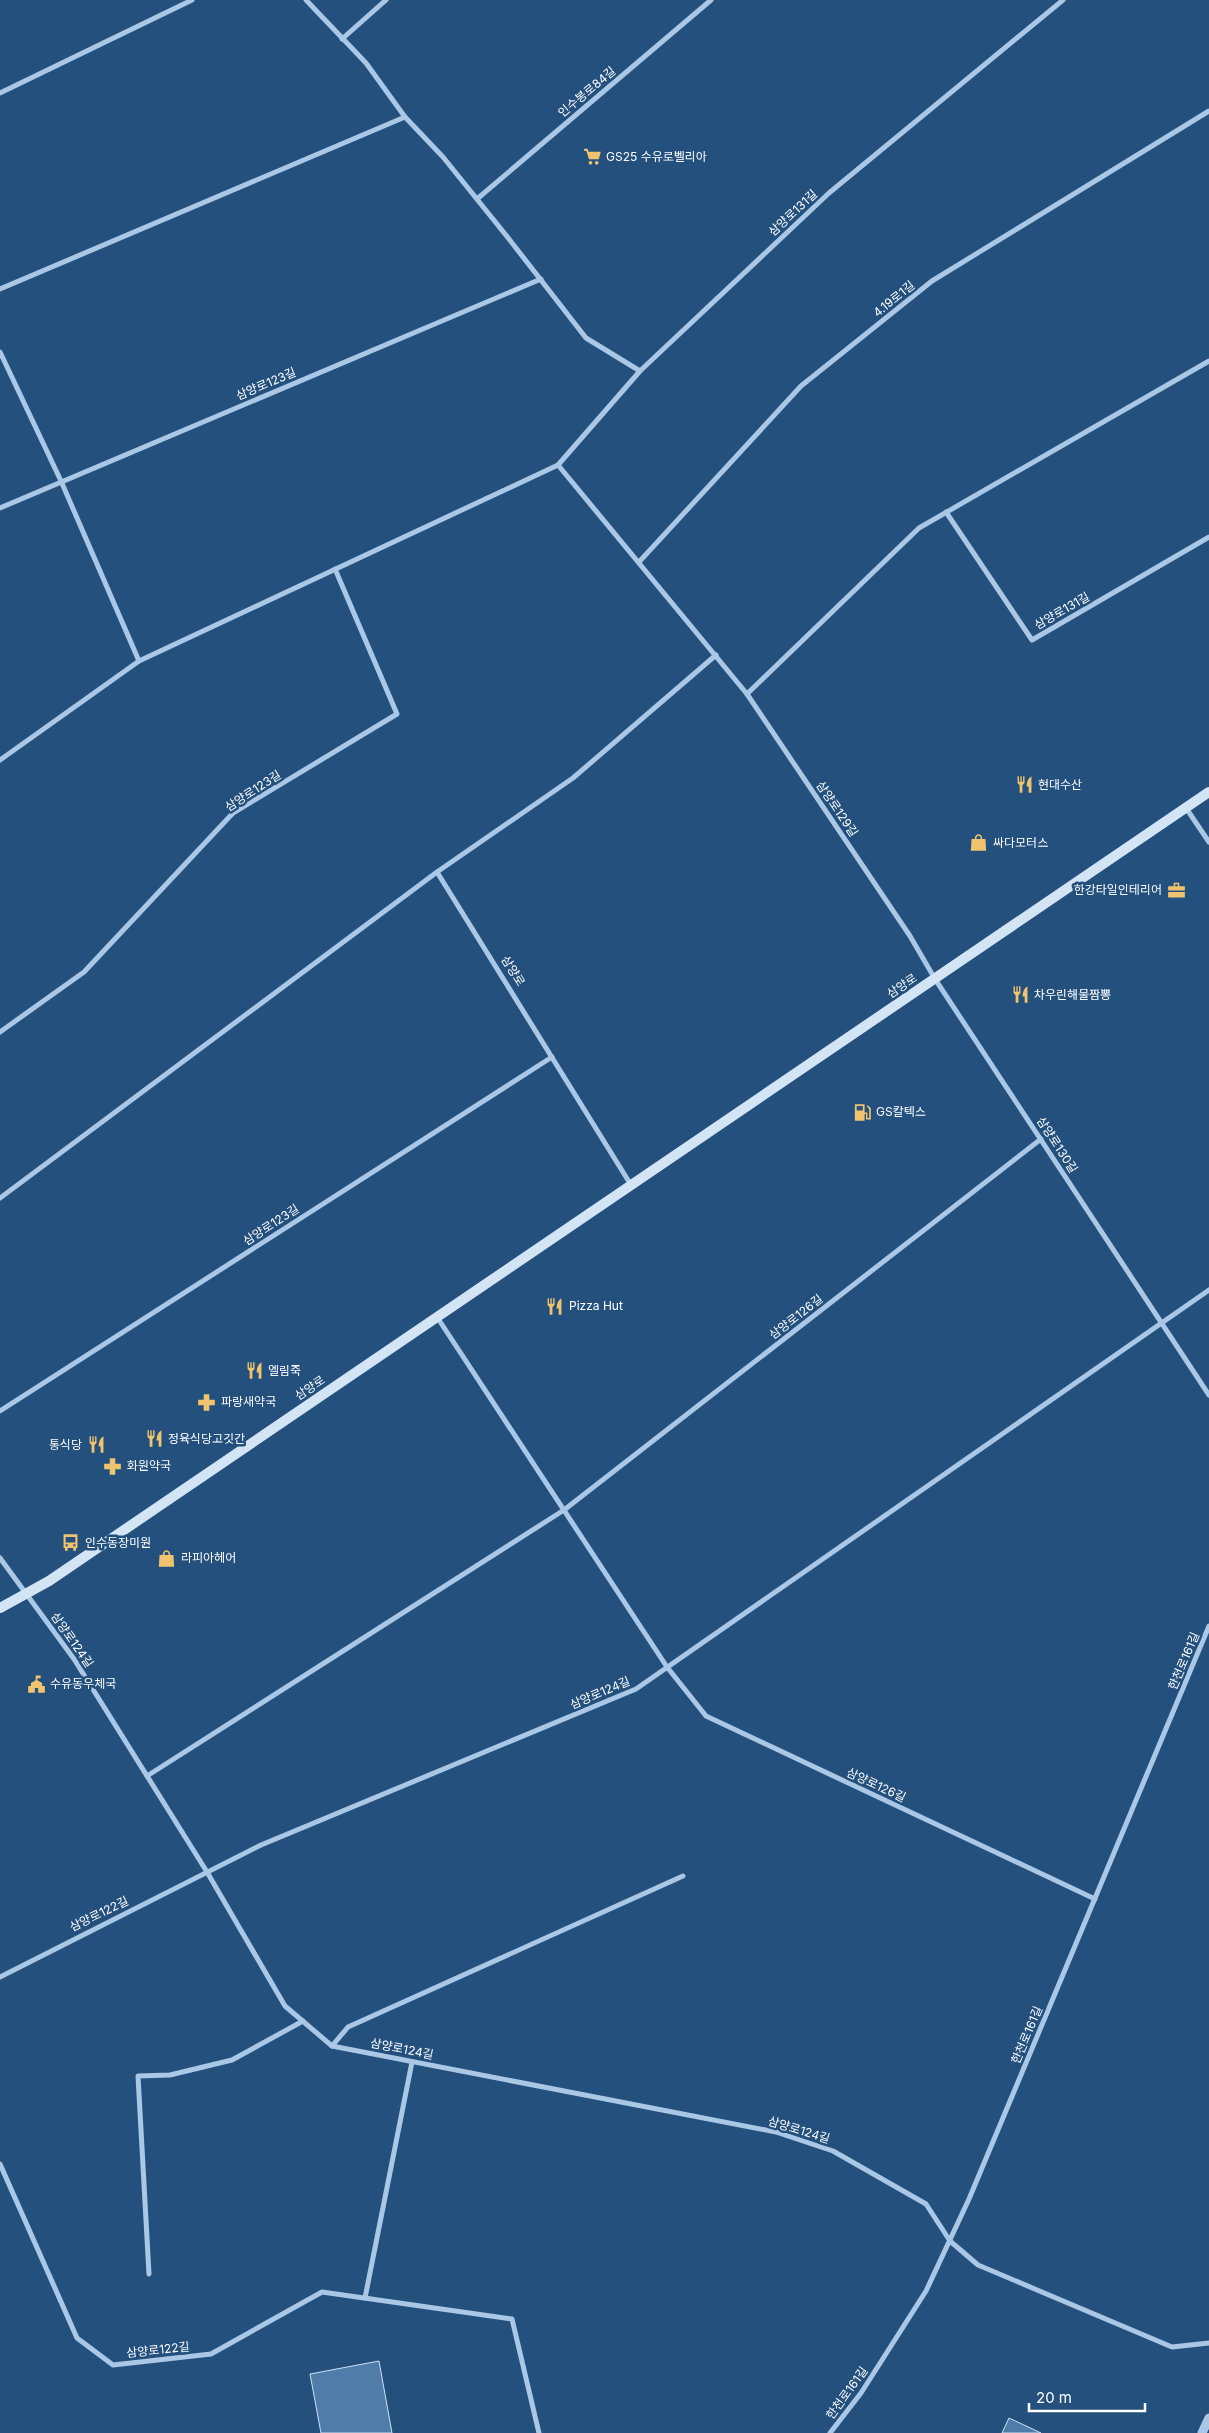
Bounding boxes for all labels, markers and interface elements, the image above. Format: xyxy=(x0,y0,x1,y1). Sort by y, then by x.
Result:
street label: 인수봉로84길 xyxy=(555,63,618,120)
supermarket icon: GS25 수유로벨리아 xyxy=(582,147,602,167)
place label: GS25 수유로벨리아 xyxy=(606,149,707,164)
street label: 삼양로131길 xyxy=(765,186,820,239)
street label: 4.19로1길 xyxy=(870,277,917,320)
street label: 삼양로123길 xyxy=(234,364,298,403)
street label: 삼양로131길 xyxy=(1031,589,1092,632)
street label: 삼양로123길 xyxy=(222,767,284,814)
restaurant icon: 현대수산 xyxy=(1014,775,1034,795)
place label: 현대수산 xyxy=(1038,777,1082,792)
street label: 삼양로129길 xyxy=(813,778,861,839)
shop icon: 싸다모터스 xyxy=(969,833,989,853)
place label: 싸다모터스 xyxy=(993,835,1048,850)
office icon: 한강타일인테리어 xyxy=(1166,880,1186,900)
place label: 한강타일인테리어 xyxy=(1074,882,1162,897)
street label: 삼양로 xyxy=(498,953,529,989)
street label: 삼양로 xyxy=(884,970,920,1001)
restaurant icon: 차우린해물짬뽕 xyxy=(1010,985,1030,1005)
place label: 차우린해물짬뽕 xyxy=(1034,987,1111,1002)
fuel station icon: GS칼텍스 xyxy=(852,1102,872,1122)
place label: GS칼텍스 xyxy=(876,1104,926,1119)
street label: 삼양로130길 xyxy=(1034,1114,1081,1176)
street label: 삼양로123길 xyxy=(240,1201,302,1248)
street label: 삼양로126길 xyxy=(766,1291,825,1342)
restaurant icon: Pizza Hut xyxy=(545,1296,565,1316)
place label: Pizza Hut xyxy=(569,1298,623,1313)
restaurant icon: 엘림죽 xyxy=(244,1361,264,1381)
place label: 엘림죽 xyxy=(268,1363,301,1378)
street label: 삼양로 xyxy=(292,1372,328,1403)
pharmacy icon: 파랑새약국 xyxy=(197,1392,217,1412)
place label: 파랑새약국 xyxy=(221,1394,276,1409)
restaurant icon: 정육식당고깃간 xyxy=(144,1429,164,1449)
place label: 정육식당고깃간 xyxy=(168,1431,245,1446)
restaurant icon: 통식당 xyxy=(86,1435,106,1455)
place label: 통식당 xyxy=(49,1437,82,1452)
pharmacy icon: 화원약국 xyxy=(103,1456,123,1476)
place label: 화원약국 xyxy=(127,1458,171,1473)
bus stop icon: 인수동장미원 xyxy=(61,1533,81,1553)
place label: 인수동장미원 xyxy=(85,1535,151,1550)
shop icon: 라피아헤어 xyxy=(157,1548,177,1568)
place label: 라피아헤어 xyxy=(181,1550,236,1565)
street label: 삼양로124길 xyxy=(48,1609,97,1670)
street label: 한천로161길 xyxy=(1165,1630,1202,1692)
street label: 삼양로124길 xyxy=(567,1673,632,1712)
public building icon: 수유동우체국 xyxy=(26,1674,46,1694)
place label: 수유동우체국 xyxy=(50,1676,116,1691)
street label: 삼양로126길 xyxy=(844,1764,908,1805)
street label: 삼양로122길 xyxy=(67,1893,131,1934)
street label: 한천로161길 xyxy=(1008,2004,1045,2066)
street label: 삼양로124길 xyxy=(369,2035,435,2062)
street label: 삼양로124길 xyxy=(766,2113,832,2146)
street label: 삼양로122길 xyxy=(125,2339,190,2360)
street label: 한천로161길 xyxy=(822,2363,871,2422)
scale bar xyxy=(1029,2380,1145,2412)
text: 20 m xyxy=(1036,2388,1072,2407)

